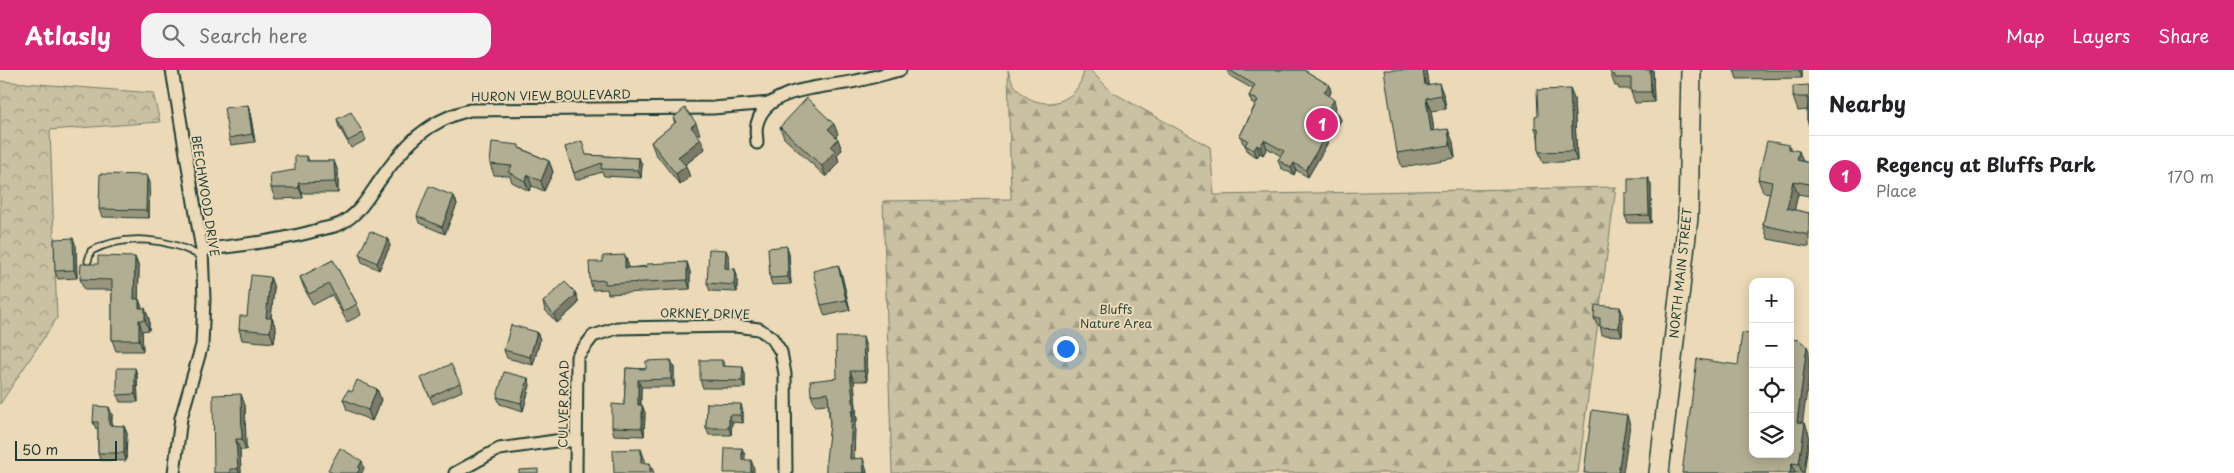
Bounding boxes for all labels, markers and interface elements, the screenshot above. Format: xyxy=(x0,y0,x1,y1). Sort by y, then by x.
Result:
search box xyxy=(141,13,491,58)
text: Atlasly xyxy=(25,17,111,53)
icon: search xyxy=(159,21,187,49)
text: Search here xyxy=(199,21,308,49)
text: Map xyxy=(2006,22,2045,49)
text: Layers xyxy=(2073,22,2130,49)
text: Share xyxy=(2158,22,2209,49)
street label: HURON VIEW BOULEVARD xyxy=(471,85,631,105)
text: Nearby xyxy=(1829,87,1906,119)
pin: 1 xyxy=(1306,105,1338,143)
street label: BEECHWOOD DRIVE xyxy=(188,134,224,258)
text: Regency at Bluffs Park xyxy=(1876,150,2096,178)
text: 1 xyxy=(1841,164,1849,188)
text: 170 m xyxy=(2168,164,2214,188)
text: Place xyxy=(1876,178,1917,202)
street label: NORTH MAIN STREET xyxy=(1664,206,1696,339)
map controls xyxy=(1749,278,1794,458)
button: + xyxy=(1749,278,1794,323)
park label: Bluffs Nature Area xyxy=(1080,300,1152,332)
street label: ORKNEY DRIVE xyxy=(660,303,750,323)
button: − xyxy=(1749,323,1794,368)
your location xyxy=(1053,336,1079,362)
street label: CULVER ROAD xyxy=(553,360,573,448)
button: locate xyxy=(1749,368,1794,413)
button: layers xyxy=(1749,413,1794,458)
scale bar xyxy=(15,438,118,461)
text: 50 m xyxy=(22,439,58,460)

